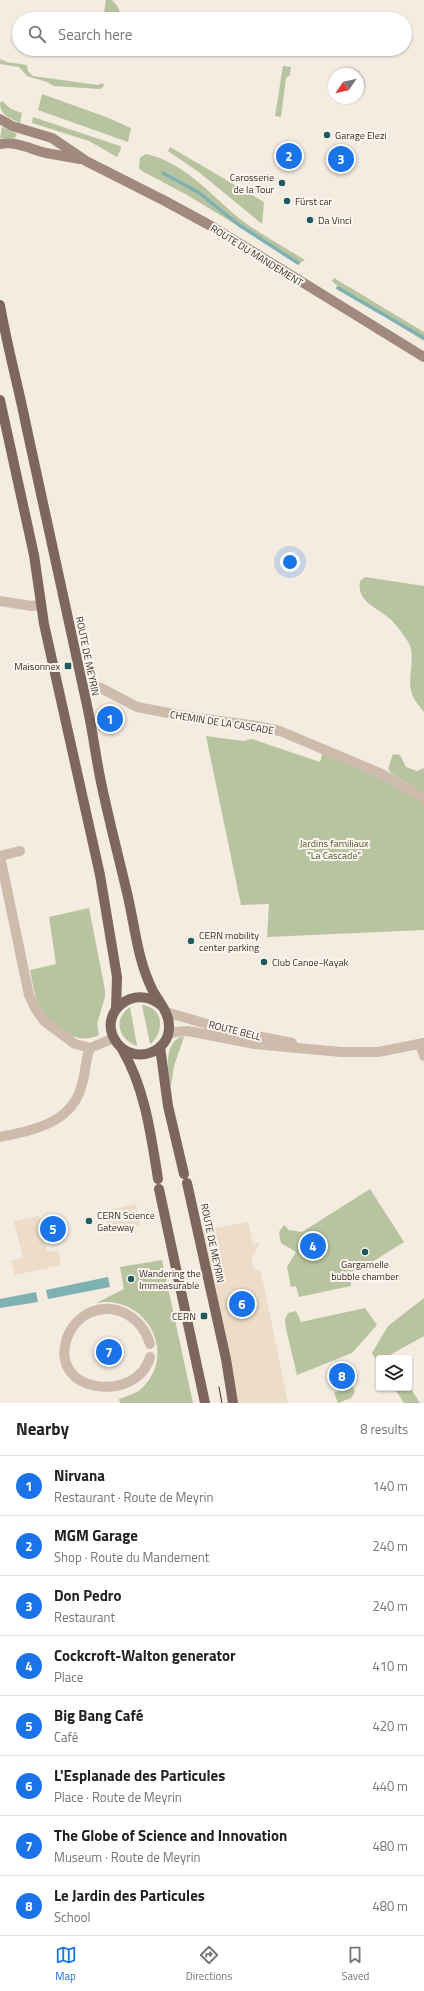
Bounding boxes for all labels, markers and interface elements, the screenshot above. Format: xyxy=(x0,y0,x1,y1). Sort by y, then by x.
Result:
search box xyxy=(12,12,412,56)
icon: search xyxy=(26,23,48,45)
text: Search here xyxy=(58,23,132,46)
north arrow xyxy=(328,68,364,104)
place label: Garage Elezi xyxy=(335,128,387,143)
marker: Garage Elezi xyxy=(322,130,332,140)
pin: 2 xyxy=(276,141,302,171)
pin: 3 xyxy=(328,144,354,174)
place label: Carosserie de la Tour xyxy=(230,170,275,197)
marker: Carosserie de la Tour xyxy=(277,178,287,188)
place label: Fürst car xyxy=(295,194,333,209)
marker: Fürst car xyxy=(282,196,292,206)
place label: Da Vinci xyxy=(318,213,352,228)
marker: Da Vinci xyxy=(305,215,315,225)
street label: ROUTE DU MANDEMENT xyxy=(208,221,306,290)
your location xyxy=(280,552,300,572)
street label: ROUTE DE MEYRIN xyxy=(72,615,103,697)
place label: Maisonnex xyxy=(14,659,60,674)
marker: Maisonnex xyxy=(63,661,73,671)
pin: 1 xyxy=(97,704,123,734)
street label: CHEMIN DE LA CASCADE xyxy=(169,707,275,738)
park label: Jardins familiaux "La Cascade" xyxy=(299,836,369,863)
place label: CERN mobility center parking xyxy=(199,928,259,955)
marker: CERN mobility center parking xyxy=(186,936,196,946)
place label: Club Canoe-Kayak xyxy=(272,955,348,970)
marker: Club Canoe-Kayak xyxy=(259,957,269,967)
street label: ROUTE BELL xyxy=(207,1017,263,1044)
street label: ROUTE DE MEYRIN xyxy=(197,1202,228,1284)
place label: CERN Science Gateway xyxy=(97,1208,155,1235)
pin: 5 xyxy=(40,1214,66,1244)
marker: CERN Science Gateway xyxy=(84,1216,94,1226)
pin: 4 xyxy=(300,1231,326,1261)
marker: Gargamelle bubble chamber xyxy=(360,1247,370,1257)
place label: Gargamelle bubble chamber xyxy=(331,1257,399,1284)
place label: Wandering the Immeasurable xyxy=(139,1266,201,1293)
marker: Wandering the Immeasurable xyxy=(126,1274,136,1284)
pin: 6 xyxy=(229,1289,255,1319)
place label: CERN xyxy=(172,1309,196,1324)
marker: CERN xyxy=(199,1311,209,1321)
pin: 7 xyxy=(96,1337,122,1367)
map controls xyxy=(376,1355,412,1391)
button: layers xyxy=(376,1355,412,1391)
pin: 8 xyxy=(329,1361,355,1391)
text: Nearby xyxy=(16,1416,69,1442)
text: 8 results xyxy=(360,1419,408,1439)
text: Nirvana xyxy=(54,1464,105,1487)
text: 1 xyxy=(25,1476,33,1496)
text: 140 m xyxy=(372,1476,408,1496)
text: Restaurant · Route de Meyrin xyxy=(54,1487,213,1507)
text: MGM Garage xyxy=(54,1524,138,1547)
text: 2 xyxy=(25,1536,33,1556)
text: 240 m xyxy=(372,1536,408,1556)
text: Shop · Route du Mandement xyxy=(54,1547,209,1567)
text: Don Pedro xyxy=(54,1584,121,1607)
text: 3 xyxy=(25,1596,33,1616)
text: 240 m xyxy=(372,1596,408,1616)
text: Restaurant xyxy=(54,1607,115,1627)
text: Cockcroft-Walton generator xyxy=(54,1644,236,1667)
text: 4 xyxy=(25,1656,33,1676)
text: 410 m xyxy=(372,1656,408,1676)
text: Place xyxy=(54,1667,83,1687)
text: Big Bang Café xyxy=(54,1704,143,1727)
text: 5 xyxy=(25,1716,33,1736)
text: 420 m xyxy=(372,1716,408,1736)
text: Café xyxy=(54,1727,78,1747)
text: L'Esplanade des Particules xyxy=(54,1764,225,1787)
text: 6 xyxy=(25,1776,33,1796)
text: 440 m xyxy=(372,1776,408,1796)
text: Place · Route de Meyrin xyxy=(54,1787,182,1807)
text: The Globe of Science and Innovation xyxy=(54,1824,287,1847)
text: 7 xyxy=(25,1836,33,1856)
text: 480 m xyxy=(372,1836,408,1856)
text: Museum · Route de Meyrin xyxy=(54,1847,201,1867)
text: Le Jardin des Particules xyxy=(54,1884,205,1907)
text: 8 xyxy=(25,1896,33,1916)
text: 480 m xyxy=(372,1896,408,1916)
text: School xyxy=(54,1907,90,1927)
tab: Map xyxy=(55,1944,77,1984)
tab: Directions xyxy=(186,1944,232,1984)
tab: Saved xyxy=(341,1944,369,1984)

